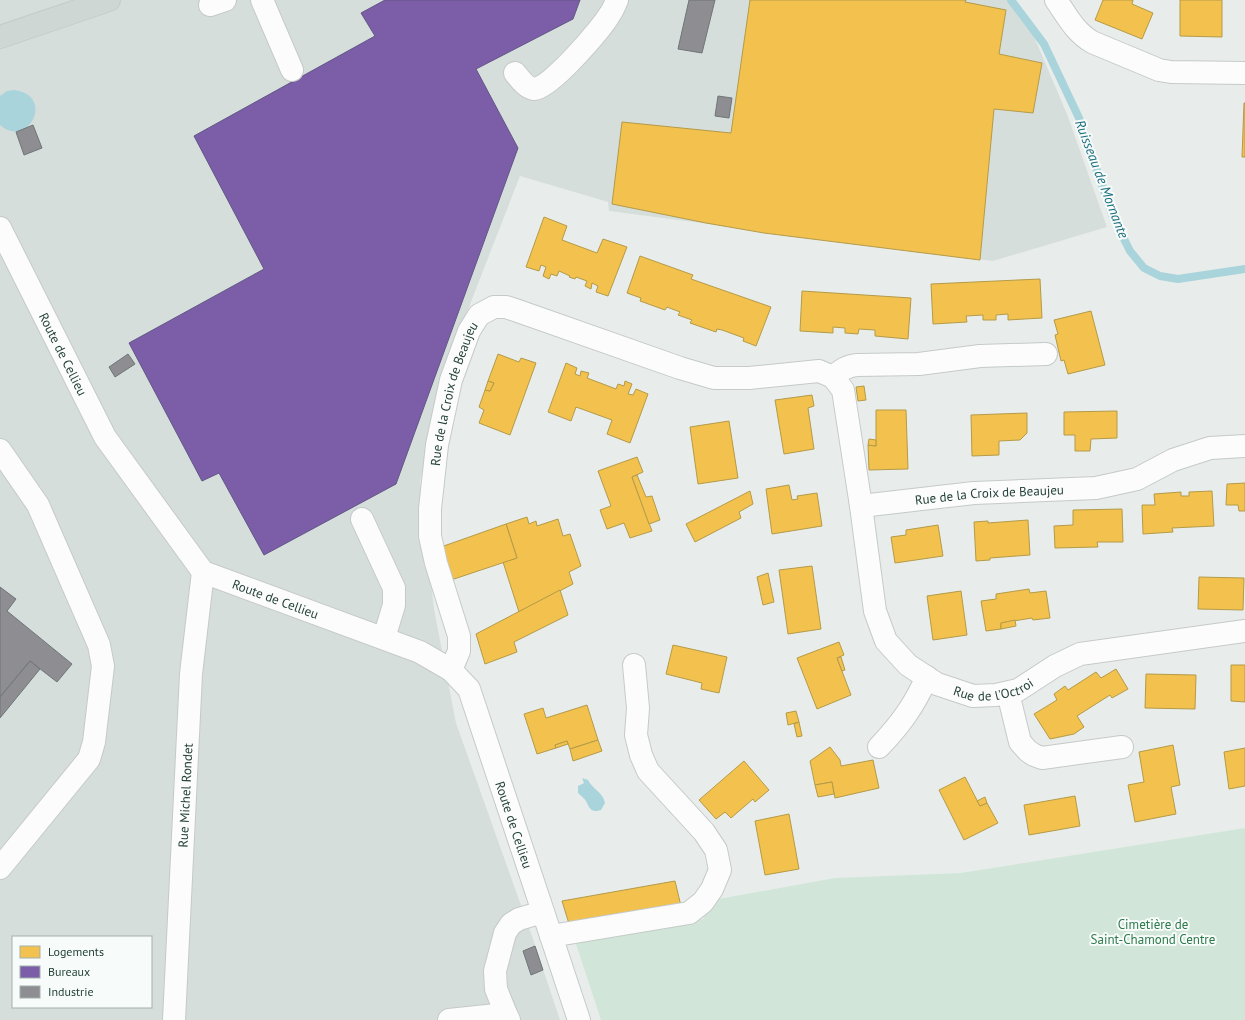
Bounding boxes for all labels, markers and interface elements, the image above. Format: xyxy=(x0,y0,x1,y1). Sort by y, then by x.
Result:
water label: Ruisseau de Mornante xyxy=(1071,117,1133,241)
street label: Route de Cellieu xyxy=(35,310,91,398)
street label: Rue de la Croix de Beaujeu xyxy=(426,318,481,467)
street label: Rue de la Croix de Beaujeu xyxy=(914,481,1064,508)
street label: Route de Cellieu xyxy=(230,575,321,622)
street label: Rue de l'Octroi xyxy=(951,674,1036,704)
street label: Rue Michel Rondet xyxy=(174,742,196,848)
street label: Route de Cellieu xyxy=(492,779,536,870)
park label: Cimetière de Saint-Chamond Centre xyxy=(1091,916,1215,948)
legend xyxy=(12,936,152,1008)
text: Logements xyxy=(48,944,104,959)
text: Bureaux xyxy=(48,964,90,979)
text: Industrie xyxy=(48,984,94,999)

